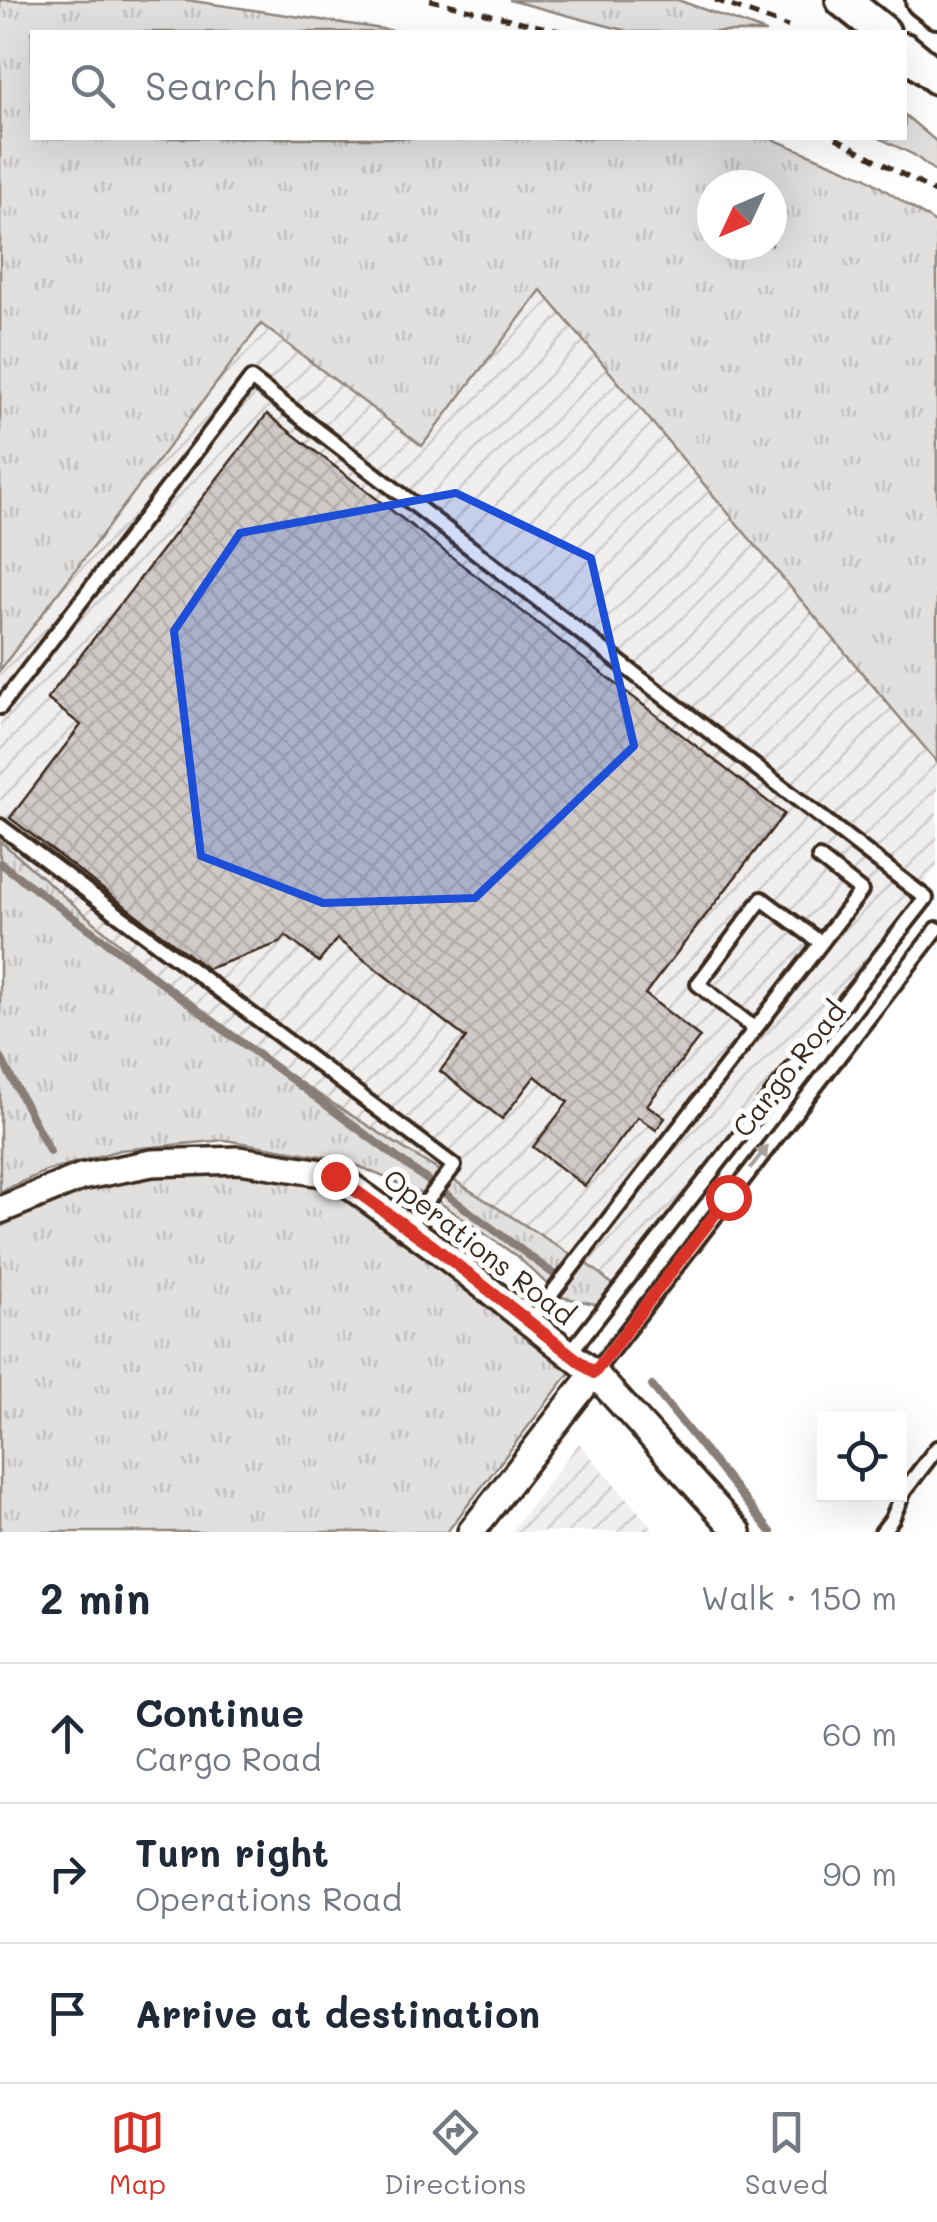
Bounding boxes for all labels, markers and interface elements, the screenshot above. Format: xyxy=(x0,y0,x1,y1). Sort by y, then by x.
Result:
search box xyxy=(30,30,907,140)
icon: search xyxy=(65,58,120,113)
text: Search here xyxy=(145,60,376,110)
north arrow xyxy=(697,170,787,260)
street label: Cargo Road xyxy=(724,993,853,1144)
one-way arrow xyxy=(749,1144,769,1170)
route end xyxy=(313,1154,359,1200)
street label: Operations Road xyxy=(376,1160,583,1332)
route start xyxy=(706,1175,752,1221)
map controls xyxy=(817,1412,907,1502)
button: locate xyxy=(817,1412,907,1502)
text: 2 min xyxy=(40,1570,150,1625)
text: Walk · 150 m xyxy=(701,1576,897,1618)
text: Continue xyxy=(135,1687,304,1737)
icon: ahead xyxy=(40,1706,95,1761)
text: 60 m xyxy=(822,1712,897,1754)
text: Cargo Road xyxy=(135,1737,321,1779)
text: Turn right xyxy=(135,1827,329,1877)
icon: right xyxy=(40,1846,95,1901)
text: 90 m xyxy=(823,1852,897,1894)
text: Operations Road xyxy=(135,1877,402,1919)
icon: arrive xyxy=(40,1986,95,2041)
text: Arrive at destination xyxy=(135,1988,540,2038)
tab: Map xyxy=(109,2105,166,2201)
tab: Directions xyxy=(384,2105,527,2201)
tab: Saved xyxy=(745,2105,828,2201)

